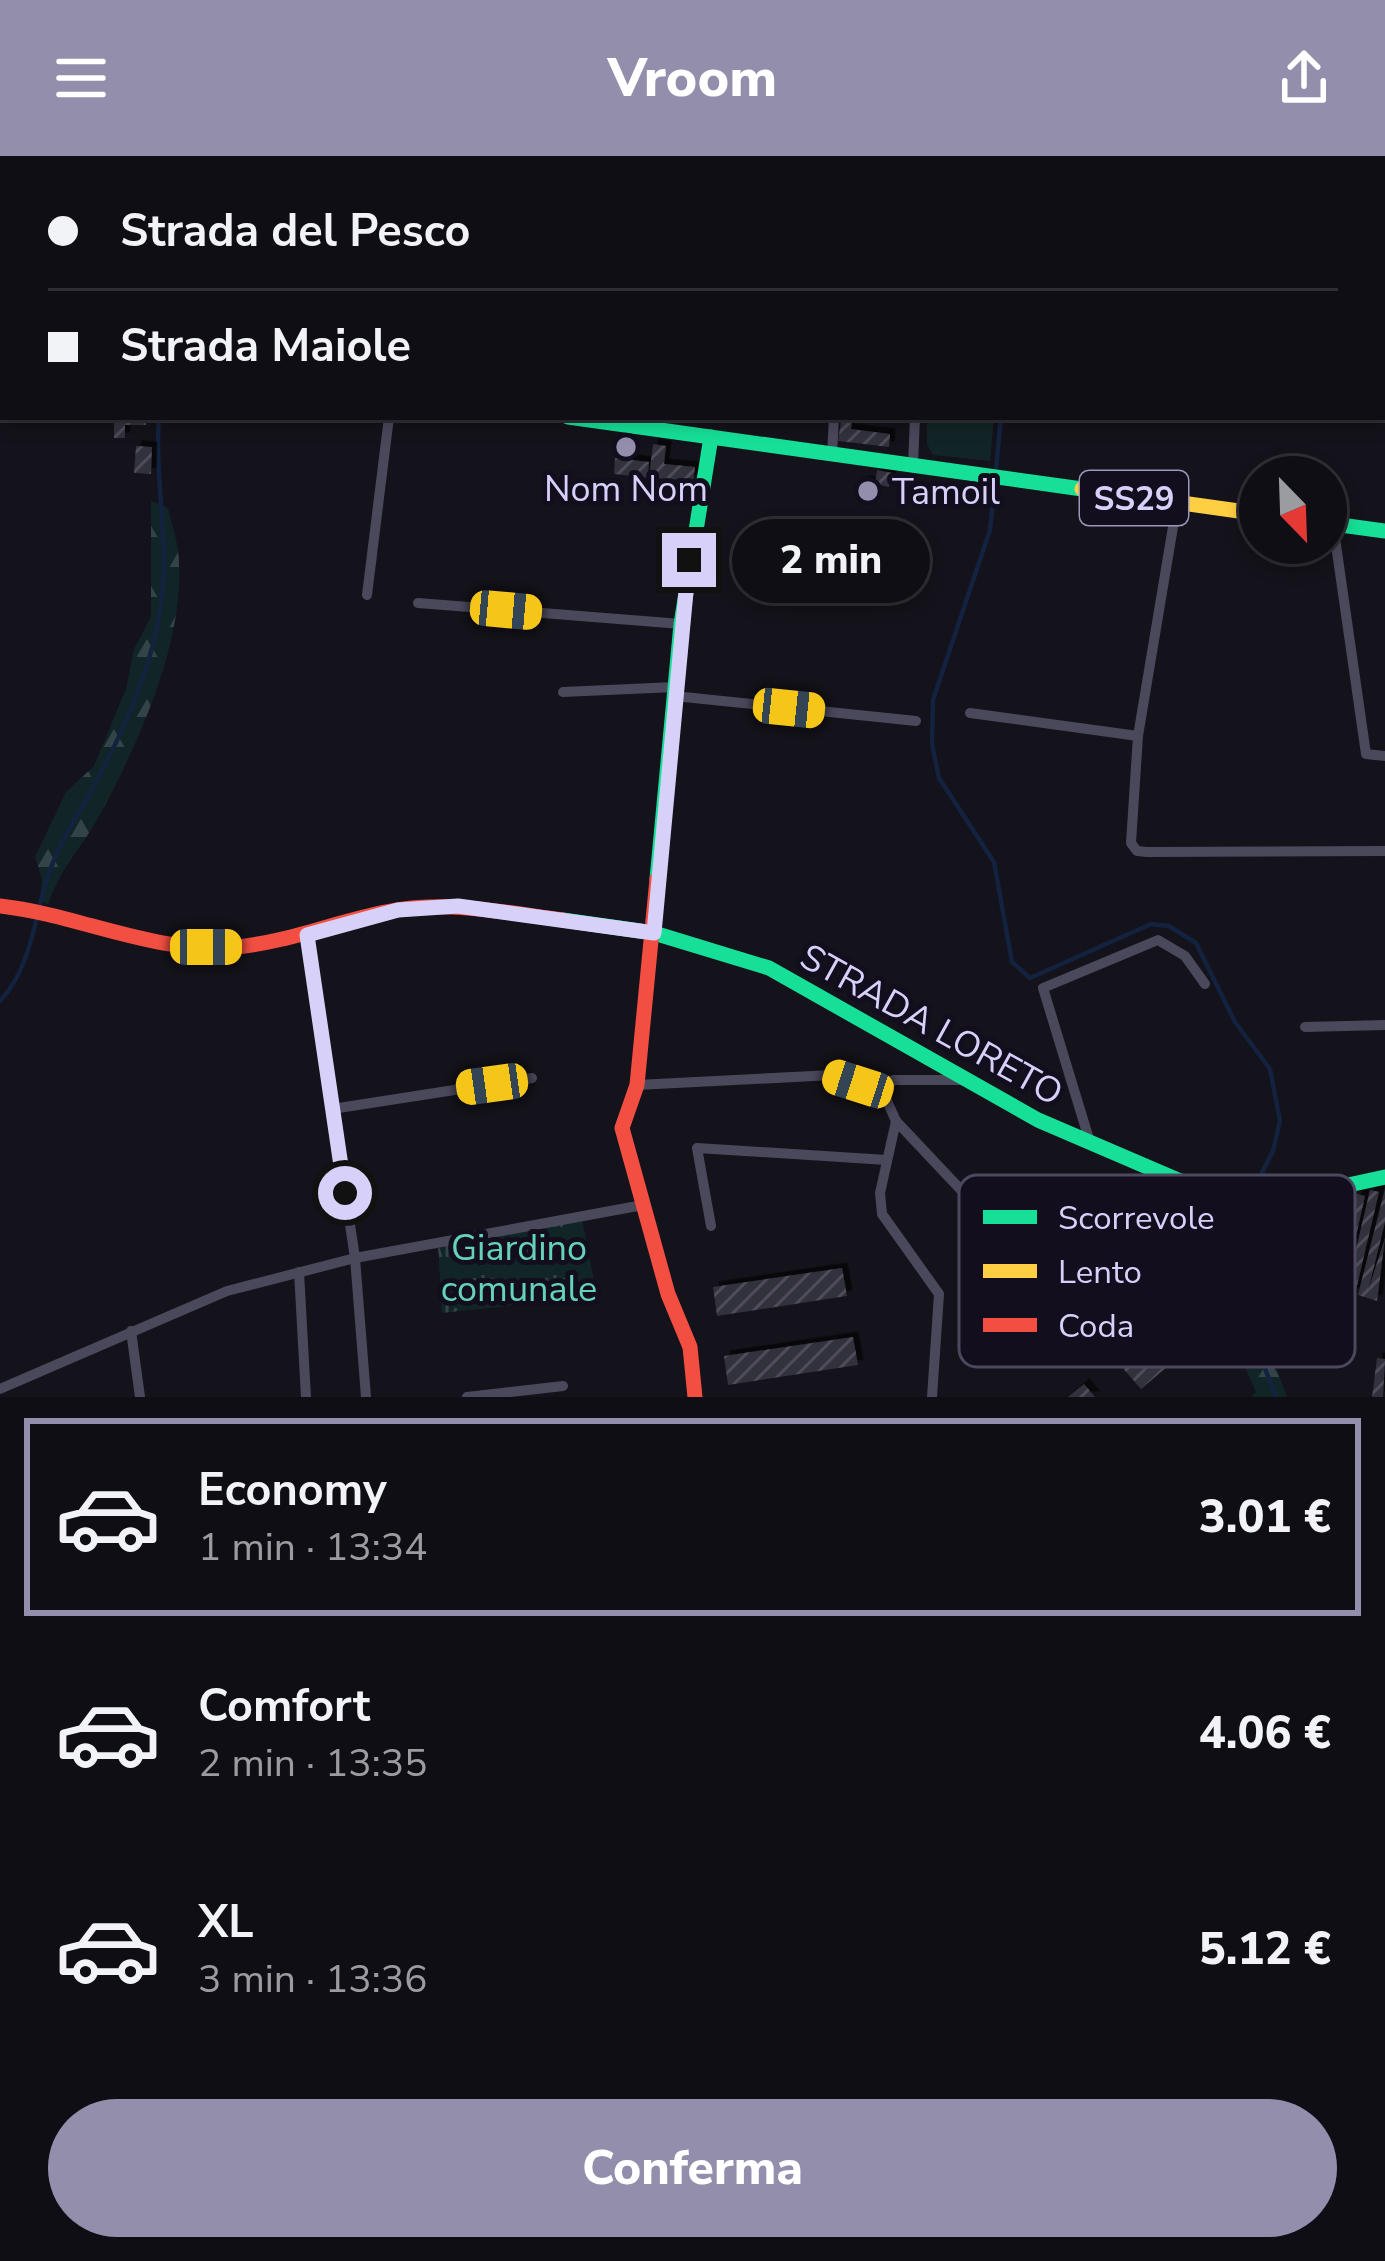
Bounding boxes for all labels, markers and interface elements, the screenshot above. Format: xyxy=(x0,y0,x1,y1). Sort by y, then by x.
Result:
text: Vroom xyxy=(608,41,777,115)
icon: menu xyxy=(48,45,114,111)
icon: share xyxy=(1271,45,1337,111)
text: Strada del Pesco xyxy=(120,201,470,262)
text: Strada Maiole xyxy=(120,316,411,377)
marker: Nom Nom xyxy=(613,434,639,460)
north arrow xyxy=(1239,456,1347,564)
map controls xyxy=(1239,456,1347,564)
place label: Nom Nom xyxy=(544,465,708,514)
place label: Tamoil xyxy=(892,468,1000,517)
road number: SS29 xyxy=(1080,471,1188,525)
marker: Tamoil xyxy=(855,478,881,504)
callout: 2 min xyxy=(731,518,929,602)
route end xyxy=(662,533,716,587)
text: 2 min xyxy=(780,534,882,587)
car xyxy=(469,589,543,631)
car xyxy=(751,686,827,730)
car xyxy=(170,929,242,965)
street label: STRADA LORETO xyxy=(791,933,1071,1118)
car xyxy=(818,1056,898,1112)
car xyxy=(454,1061,530,1107)
route start xyxy=(318,1166,372,1220)
legend xyxy=(959,1175,1355,1367)
text: Scorrevole xyxy=(1058,1196,1215,1241)
park label: Giardino comunale xyxy=(441,1224,597,1314)
text: Lento xyxy=(1058,1250,1142,1295)
text: Coda xyxy=(1058,1304,1134,1349)
text: Economy xyxy=(198,1460,387,1521)
icon: car xyxy=(54,1463,162,1571)
text: 3.01 € xyxy=(1199,1487,1331,1548)
text: 1 min · 13:34 xyxy=(198,1521,427,1574)
text: Comfort xyxy=(198,1676,370,1737)
icon: car xyxy=(54,1679,162,1787)
text: 4.06 € xyxy=(1199,1703,1331,1764)
text: 2 min · 13:35 xyxy=(198,1737,427,1790)
text: XL xyxy=(198,1892,254,1953)
icon: car xyxy=(54,1895,162,2003)
text: 5.12 € xyxy=(1199,1919,1331,1980)
text: 3 min · 13:36 xyxy=(198,1953,427,2006)
button: Conferma xyxy=(48,2099,1337,2237)

